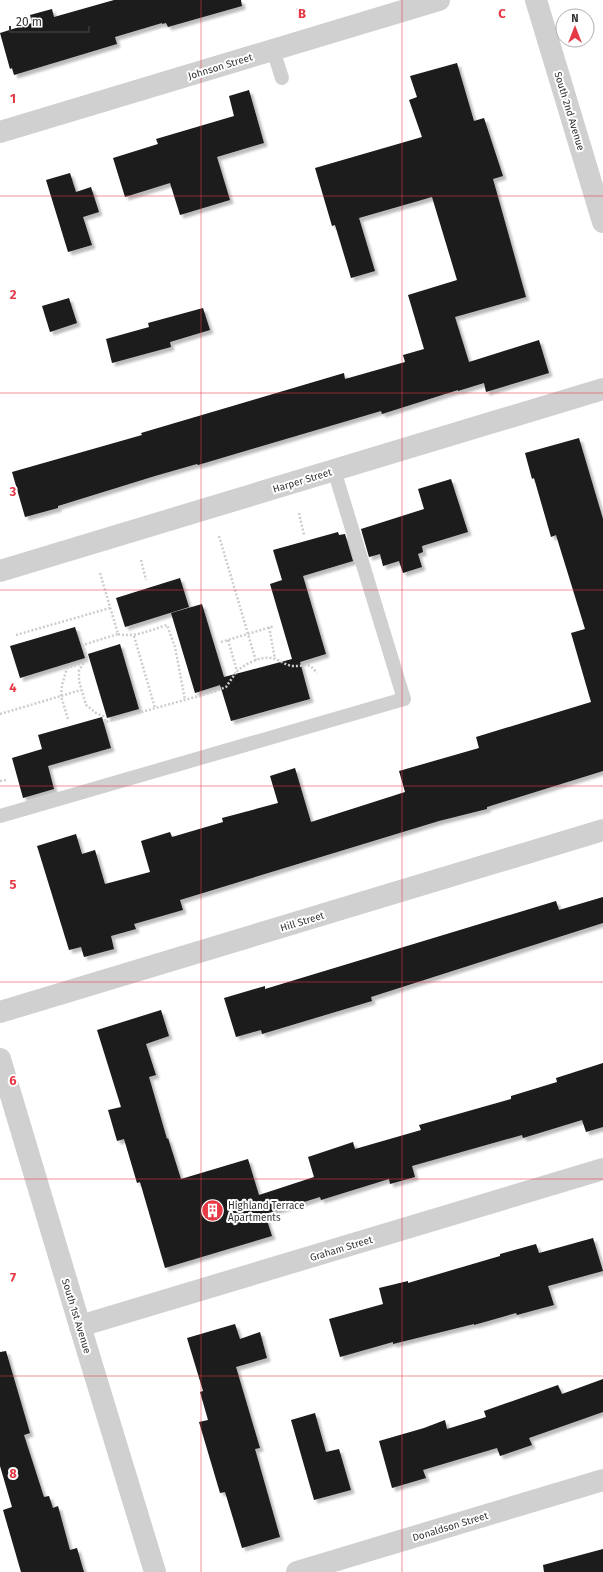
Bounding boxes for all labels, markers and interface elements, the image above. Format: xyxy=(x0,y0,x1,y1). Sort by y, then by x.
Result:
text: B xyxy=(298,6,306,21)
text: C xyxy=(498,6,506,21)
scale bar xyxy=(10,8,89,34)
north arrow xyxy=(555,8,595,48)
text: N xyxy=(571,12,579,25)
text: 20 m xyxy=(16,15,42,29)
street label: Johnson Street xyxy=(187,51,254,82)
street label: South 2nd Avenue xyxy=(551,70,587,152)
text: 1 xyxy=(10,91,16,106)
text: 2 xyxy=(10,287,17,302)
street label: Harper Street xyxy=(271,466,334,496)
text: 3 xyxy=(9,484,17,499)
text: 4 xyxy=(9,680,17,695)
text: 5 xyxy=(10,877,17,892)
street label: Hill Street xyxy=(279,909,326,934)
text: 6 xyxy=(9,1073,17,1088)
building icon: Highland Terrace Apartments xyxy=(199,1198,225,1224)
place label: Highland Terrace Apartments xyxy=(228,1200,304,1224)
street label: Graham Street xyxy=(308,1234,374,1264)
text: 7 xyxy=(10,1270,16,1285)
street label: South 1st Avenue xyxy=(59,1277,93,1355)
text: 8 xyxy=(9,1466,17,1481)
street label: Donaldson Street xyxy=(411,1510,490,1544)

